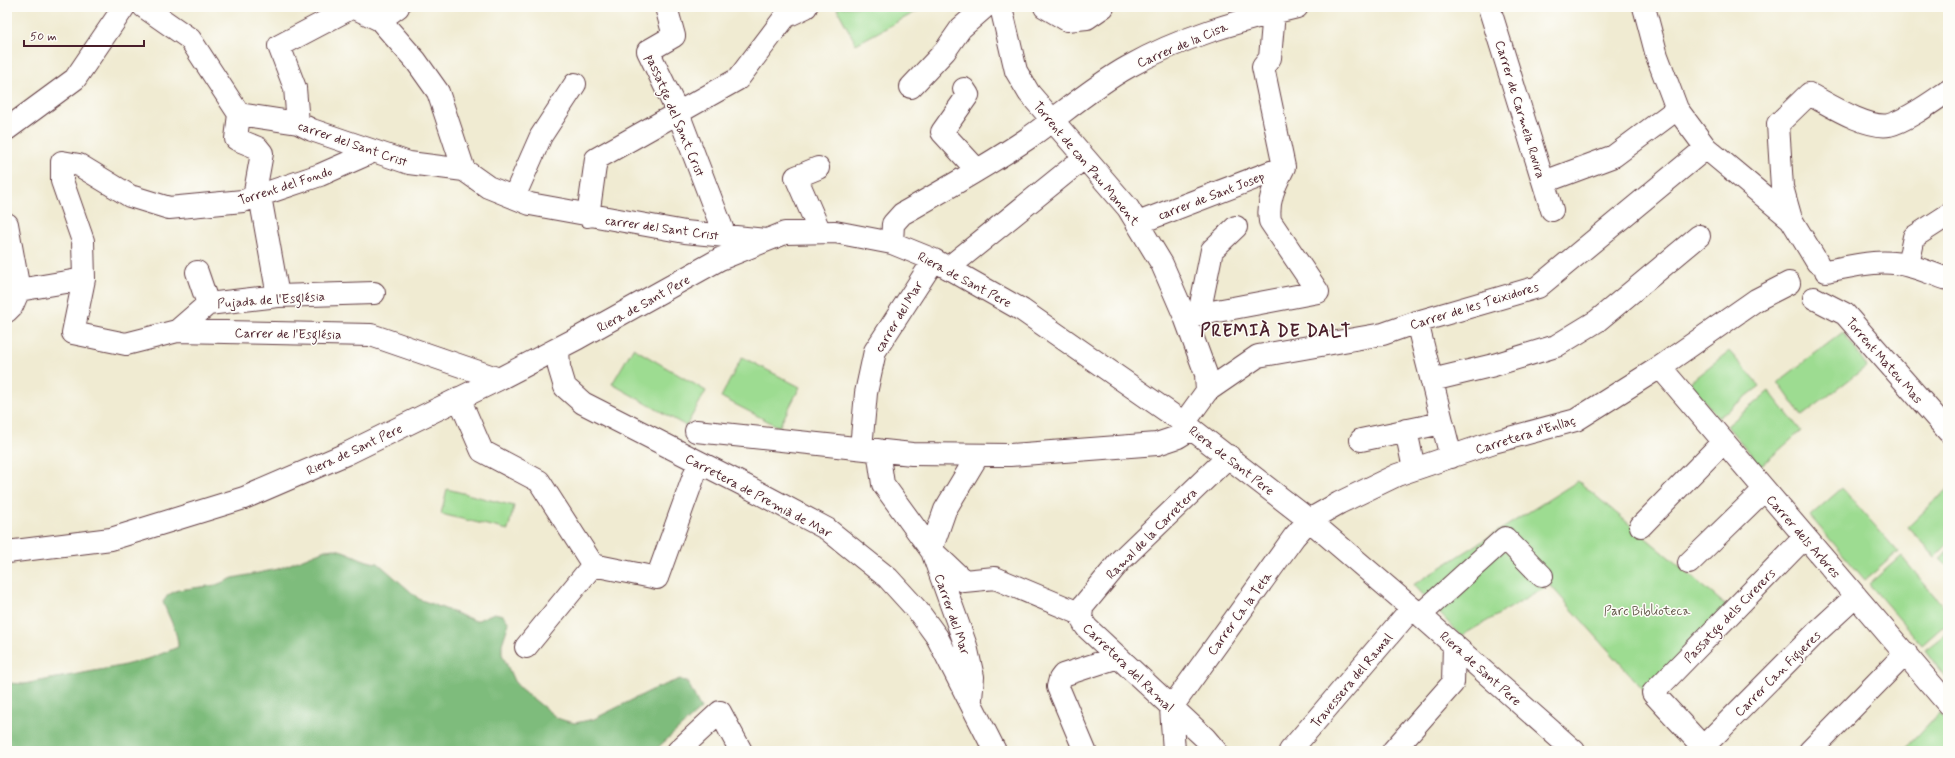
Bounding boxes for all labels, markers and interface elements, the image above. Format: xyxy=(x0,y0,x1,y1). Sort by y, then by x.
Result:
street label: Carrer de la Cisa xyxy=(1135,19,1231,72)
scale bar xyxy=(24,22,144,48)
text: 50 m xyxy=(30,29,57,45)
street label: Carrer de Carmela Rovira xyxy=(1490,38,1549,180)
street label: passatge del Sant Crist xyxy=(639,52,708,180)
street label: Torrent de can Pau Manent xyxy=(1029,98,1143,230)
street label: carrer del Sant Crist xyxy=(296,118,409,171)
street label: Torrent del Fondo xyxy=(236,163,335,210)
street label: carrer de Sant Josep xyxy=(1156,168,1267,225)
street label: carrer del Sant Crist xyxy=(604,212,720,245)
street label: Riera de Sant Pere xyxy=(914,248,1014,312)
street label: Riera de Sant Pere xyxy=(594,272,693,337)
street label: carrer del Mar xyxy=(871,277,928,356)
street label: Carrer de les Teixidores xyxy=(1408,279,1541,334)
street label: Pujada de l'Església xyxy=(217,288,326,315)
street label: Torrent Mateu Mas xyxy=(1842,314,1926,408)
district label: PREMIÀ DE DALT xyxy=(1200,320,1352,342)
street label: Carrer de l'Església xyxy=(234,325,342,346)
street label: Carretera d'Enllaç xyxy=(1473,412,1577,459)
street label: Riera de Sant Pere xyxy=(304,421,405,480)
street label: Riera de Sant Pere xyxy=(1185,422,1277,500)
street label: Carretera de Premià de Mar xyxy=(682,450,836,543)
street label: Ramal de la Carretera xyxy=(1103,485,1201,583)
street label: Carrer dels Arbres xyxy=(1762,492,1844,582)
street label: Passatge dels Cirerers xyxy=(1681,565,1781,668)
street label: Carrer Ca la Teta xyxy=(1204,568,1277,659)
street label: Carrer del Mar xyxy=(930,572,974,658)
park label: Parc Biblioteca xyxy=(1604,603,1690,620)
street label: Carretera del Ramal xyxy=(1079,620,1177,716)
street label: Carrer Can Figueres xyxy=(1731,627,1826,722)
street label: Riera de Sant Pere xyxy=(1436,628,1524,710)
street label: Travessera del Ramal xyxy=(1308,630,1397,732)

